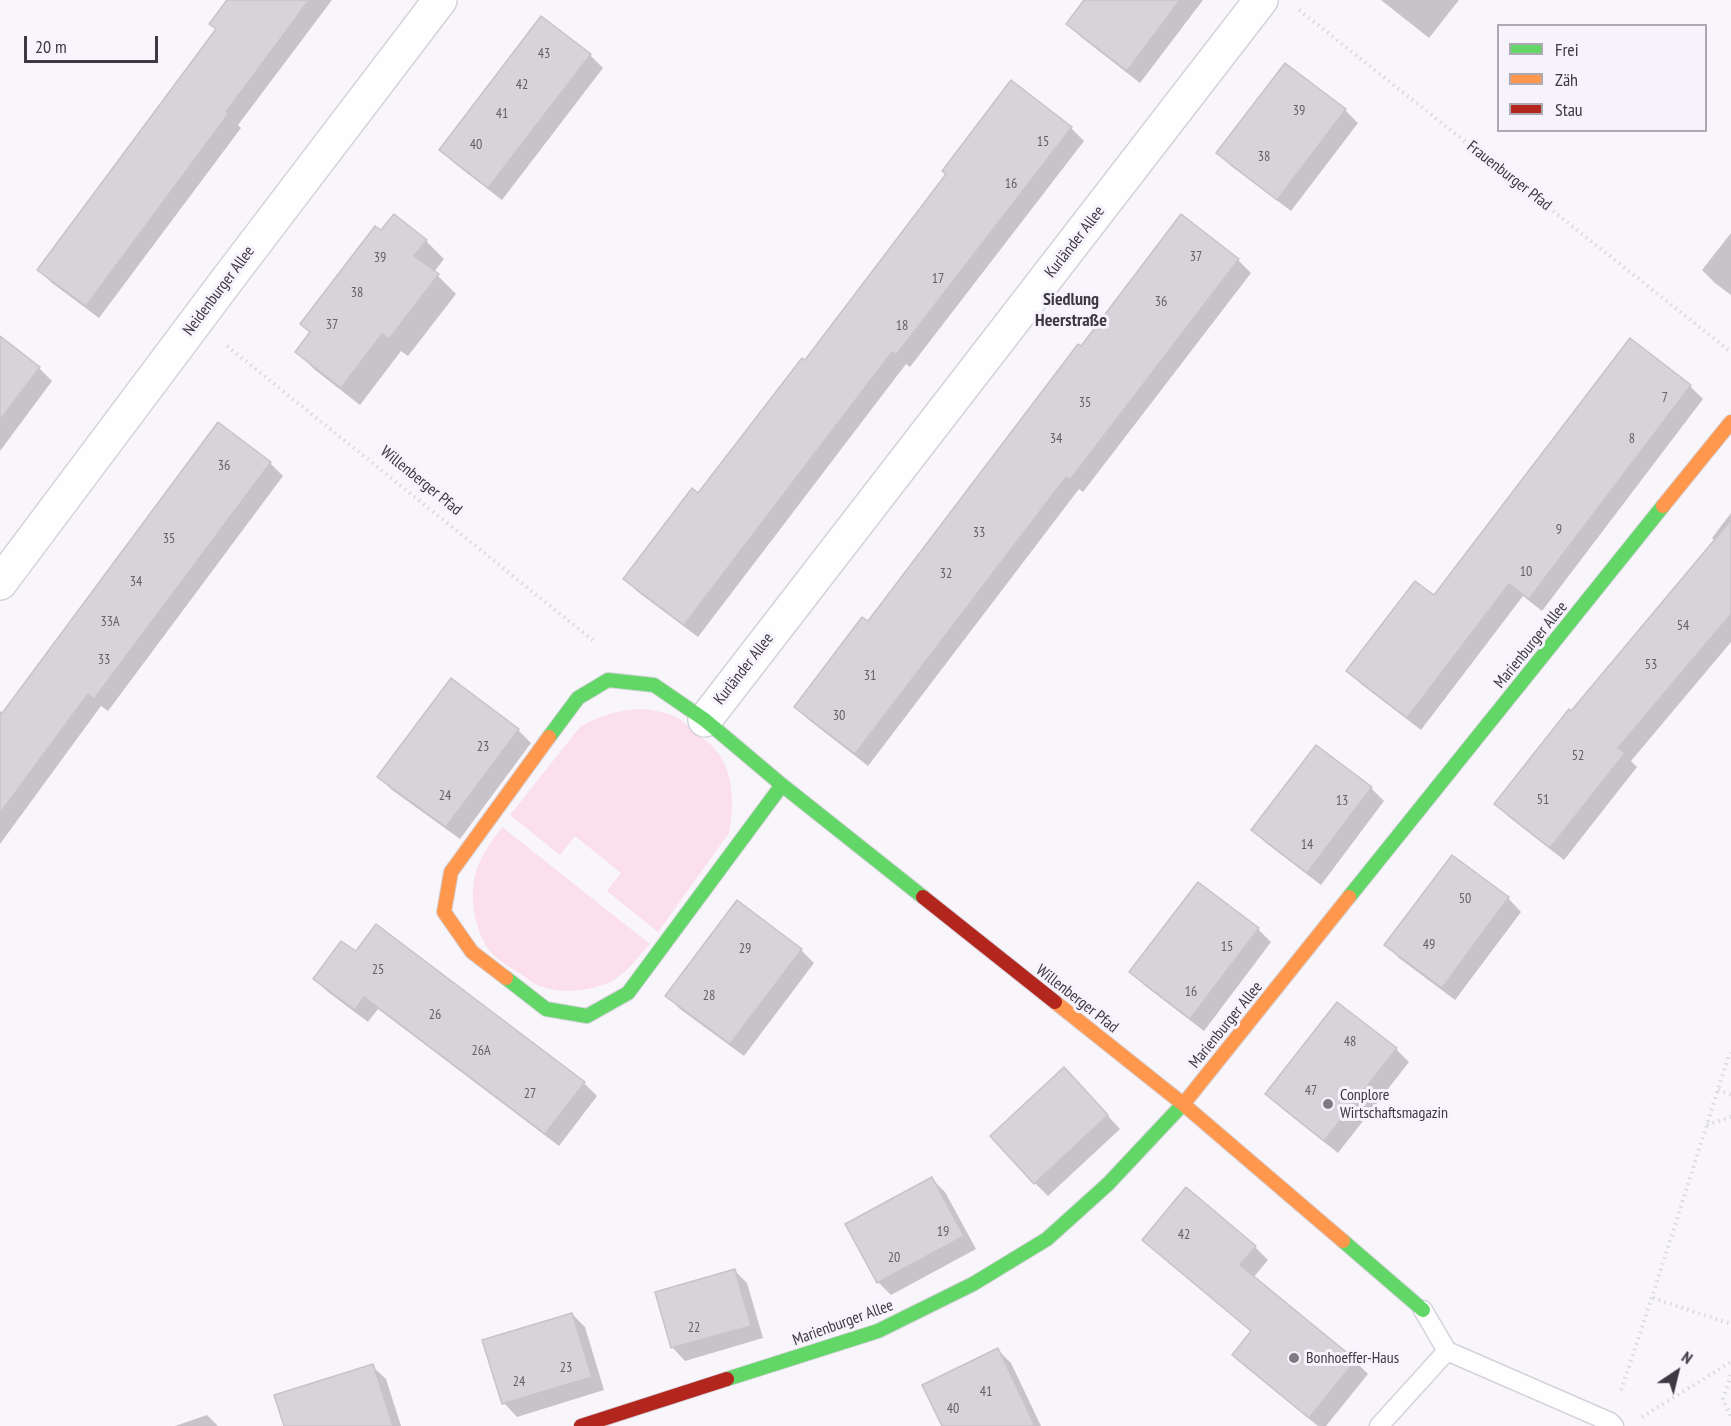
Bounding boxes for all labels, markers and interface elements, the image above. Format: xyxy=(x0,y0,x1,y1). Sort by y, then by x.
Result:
scale bar xyxy=(27,24,160,62)
legend xyxy=(1497,24,1707,132)
text: 20 m xyxy=(35,35,67,58)
text: Frei xyxy=(1555,38,1579,61)
house number: 43 xyxy=(538,46,550,62)
text: Zäh xyxy=(1555,68,1578,91)
house number: 42 xyxy=(516,77,528,93)
text: Stau xyxy=(1555,98,1583,121)
house number: 39 xyxy=(1293,103,1305,119)
house number: 41 xyxy=(496,106,508,122)
house number: 15 xyxy=(1037,134,1049,150)
house number: 40 xyxy=(470,137,482,153)
street label: Frauenburger Pfad xyxy=(1463,137,1555,215)
house number: 38 xyxy=(1258,149,1270,165)
house number: 16 xyxy=(1005,176,1017,192)
street label: Kurländer Allee xyxy=(1041,202,1109,282)
street label: Neidenburger Allee xyxy=(179,243,259,339)
house number: 37 xyxy=(1190,249,1202,265)
house number: 39 xyxy=(374,250,386,266)
house number: 17 xyxy=(932,271,944,287)
house number: 38 xyxy=(351,285,363,301)
district label: Siedlung Heerstraße xyxy=(1035,289,1107,332)
house number: 36 xyxy=(1155,294,1167,310)
house number: 37 xyxy=(326,317,338,333)
house number: 18 xyxy=(896,318,908,334)
house number: 7 xyxy=(1662,390,1668,406)
house number: 35 xyxy=(1079,395,1091,411)
house number: 34 xyxy=(1050,431,1062,447)
house number: 8 xyxy=(1629,431,1635,447)
street label: Willenberger Pfad xyxy=(376,442,466,520)
house number: 36 xyxy=(218,458,230,474)
house number: 9 xyxy=(1556,522,1562,538)
house number: 33 xyxy=(973,525,985,541)
house number: 35 xyxy=(163,531,175,547)
house number: 10 xyxy=(1520,564,1532,580)
house number: 32 xyxy=(940,566,952,582)
house number: 34 xyxy=(130,574,142,590)
street label: Marienburger Allee xyxy=(1490,598,1572,692)
house number: 33A xyxy=(100,614,120,630)
house number: 54 xyxy=(1677,618,1689,634)
street label: Kurländer Allee xyxy=(710,629,778,709)
house number: 33 xyxy=(98,652,110,668)
house number: 53 xyxy=(1645,657,1657,673)
house number: 31 xyxy=(864,668,876,684)
house number: 30 xyxy=(833,708,845,724)
house number: 23 xyxy=(477,739,489,755)
house number: 52 xyxy=(1572,748,1584,764)
house number: 24 xyxy=(439,788,451,804)
house number: 51 xyxy=(1537,792,1549,808)
house number: 13 xyxy=(1336,793,1348,809)
house number: 14 xyxy=(1301,837,1313,853)
house number: 50 xyxy=(1459,891,1471,907)
house number: 49 xyxy=(1423,937,1435,953)
house number: 15 xyxy=(1221,939,1233,955)
house number: 29 xyxy=(739,941,751,957)
street label: Willenberger Pfad xyxy=(1032,961,1122,1037)
house number: 25 xyxy=(372,962,384,978)
street label: Marienburger Allee xyxy=(1185,978,1267,1072)
house number: 16 xyxy=(1185,984,1197,1000)
house number: 28 xyxy=(703,988,715,1004)
house number: 26 xyxy=(429,1007,441,1023)
house number: 48 xyxy=(1344,1034,1356,1050)
house number: 26A xyxy=(471,1043,491,1059)
house number: 47 xyxy=(1305,1083,1317,1099)
place label: Conplore Wirtschaftsmagazin xyxy=(1340,1085,1448,1123)
house number: 27 xyxy=(524,1086,536,1102)
marker: Conplore Wirtschaftsmagazin xyxy=(1321,1097,1335,1111)
house number: 19 xyxy=(937,1224,949,1240)
house number: 42 xyxy=(1178,1227,1190,1243)
house number: 20 xyxy=(888,1250,900,1266)
street label: Marienburger Allee xyxy=(790,1296,896,1350)
house number: 22 xyxy=(688,1320,700,1336)
north arrow xyxy=(1647,1342,1707,1402)
text: N xyxy=(1678,1347,1697,1368)
place label: Bonhoeffer-Haus xyxy=(1306,1348,1399,1368)
marker: Bonhoeffer-Haus xyxy=(1287,1351,1301,1365)
house number: 23 xyxy=(560,1360,572,1376)
house number: 24 xyxy=(513,1374,525,1390)
house number: 41 xyxy=(980,1384,992,1400)
house number: 40 xyxy=(947,1401,959,1417)

